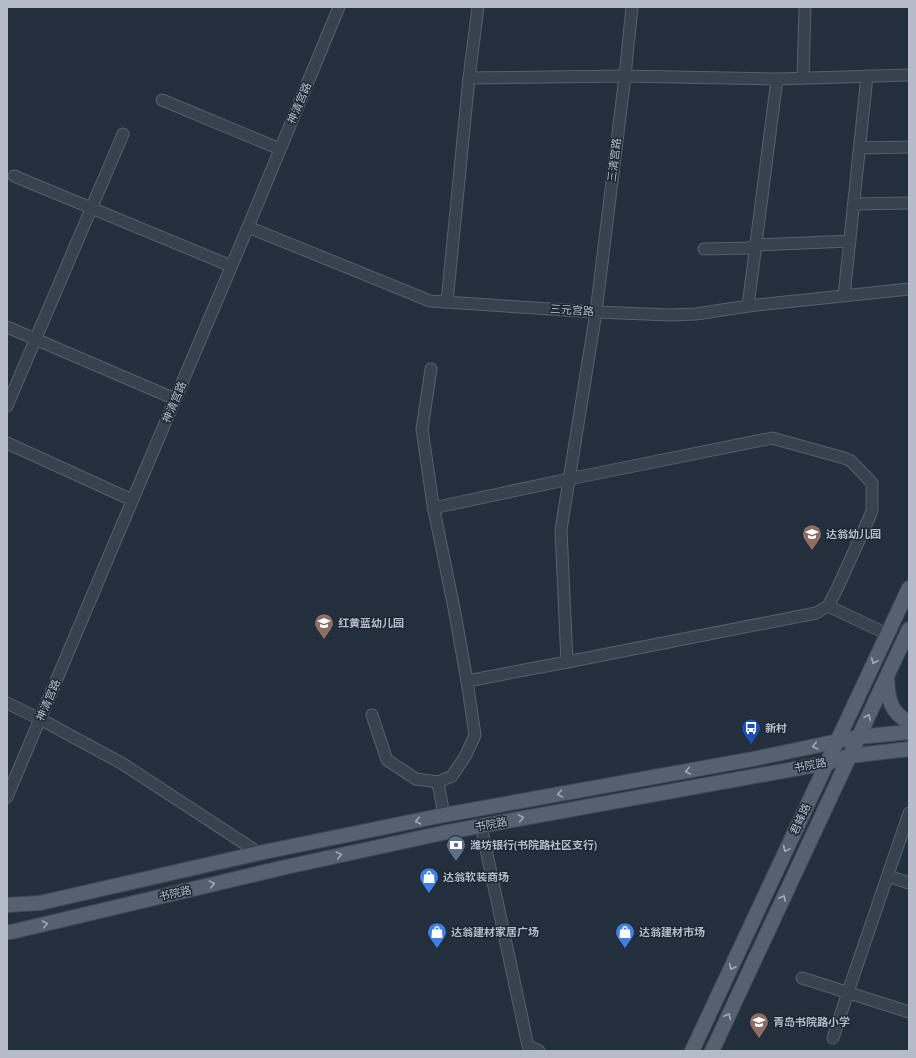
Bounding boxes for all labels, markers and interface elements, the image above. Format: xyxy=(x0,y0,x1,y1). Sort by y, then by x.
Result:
street label: 神清宫路 xyxy=(284,80,314,126)
street label: 三清宫路 xyxy=(604,137,624,183)
street label: 三元宫路 xyxy=(550,301,594,319)
street label: 神清宫路 xyxy=(159,379,189,425)
school or university icon: 达翁幼儿园 xyxy=(801,523,823,551)
place label: 达翁幼儿园 xyxy=(826,527,881,541)
school or university icon: 红黄蓝幼儿园 xyxy=(313,612,335,640)
place label: 红黄蓝幼儿园 xyxy=(338,616,404,630)
one-way arrow xyxy=(871,657,879,665)
street label: 神清宫路 xyxy=(33,677,63,723)
one-way arrow xyxy=(863,713,871,721)
bus stop icon: 新村 xyxy=(740,717,762,745)
place label: 新村 xyxy=(765,721,787,735)
one-way arrow xyxy=(812,742,818,750)
street label: 书院路 xyxy=(792,755,828,775)
one-way arrow xyxy=(685,766,691,775)
one-way arrow xyxy=(557,789,563,798)
street label: 君峰路 xyxy=(787,801,813,837)
street label: 书院路 xyxy=(474,814,508,834)
one-way arrow xyxy=(518,815,525,823)
one-way arrow xyxy=(415,816,421,824)
bank icon: 潍坊银行(书院路社区支行) xyxy=(445,834,467,862)
place label: 潍坊银行(书院路社区支行) xyxy=(470,838,597,852)
one-way arrow xyxy=(783,845,791,852)
one-way arrow xyxy=(336,852,342,860)
shop icon: 达翁软装商场 xyxy=(418,866,440,894)
place label: 达翁软装商场 xyxy=(443,870,509,884)
one-way arrow xyxy=(209,881,216,889)
street label: 书院路 xyxy=(157,882,193,904)
one-way arrow xyxy=(778,895,786,902)
one-way arrow xyxy=(42,920,48,928)
shop icon: 达翁建材家居广场 xyxy=(426,921,448,949)
shop icon: 达翁建材市场 xyxy=(614,921,636,949)
place label: 达翁建材家居广场 xyxy=(451,925,539,939)
place label: 达翁建材市场 xyxy=(639,925,705,939)
one-way arrow xyxy=(729,962,737,970)
school or university icon: 青岛书院路小学 xyxy=(748,1011,770,1039)
one-way arrow xyxy=(723,1012,731,1020)
place label: 青岛书院路小学 xyxy=(773,1015,850,1029)

